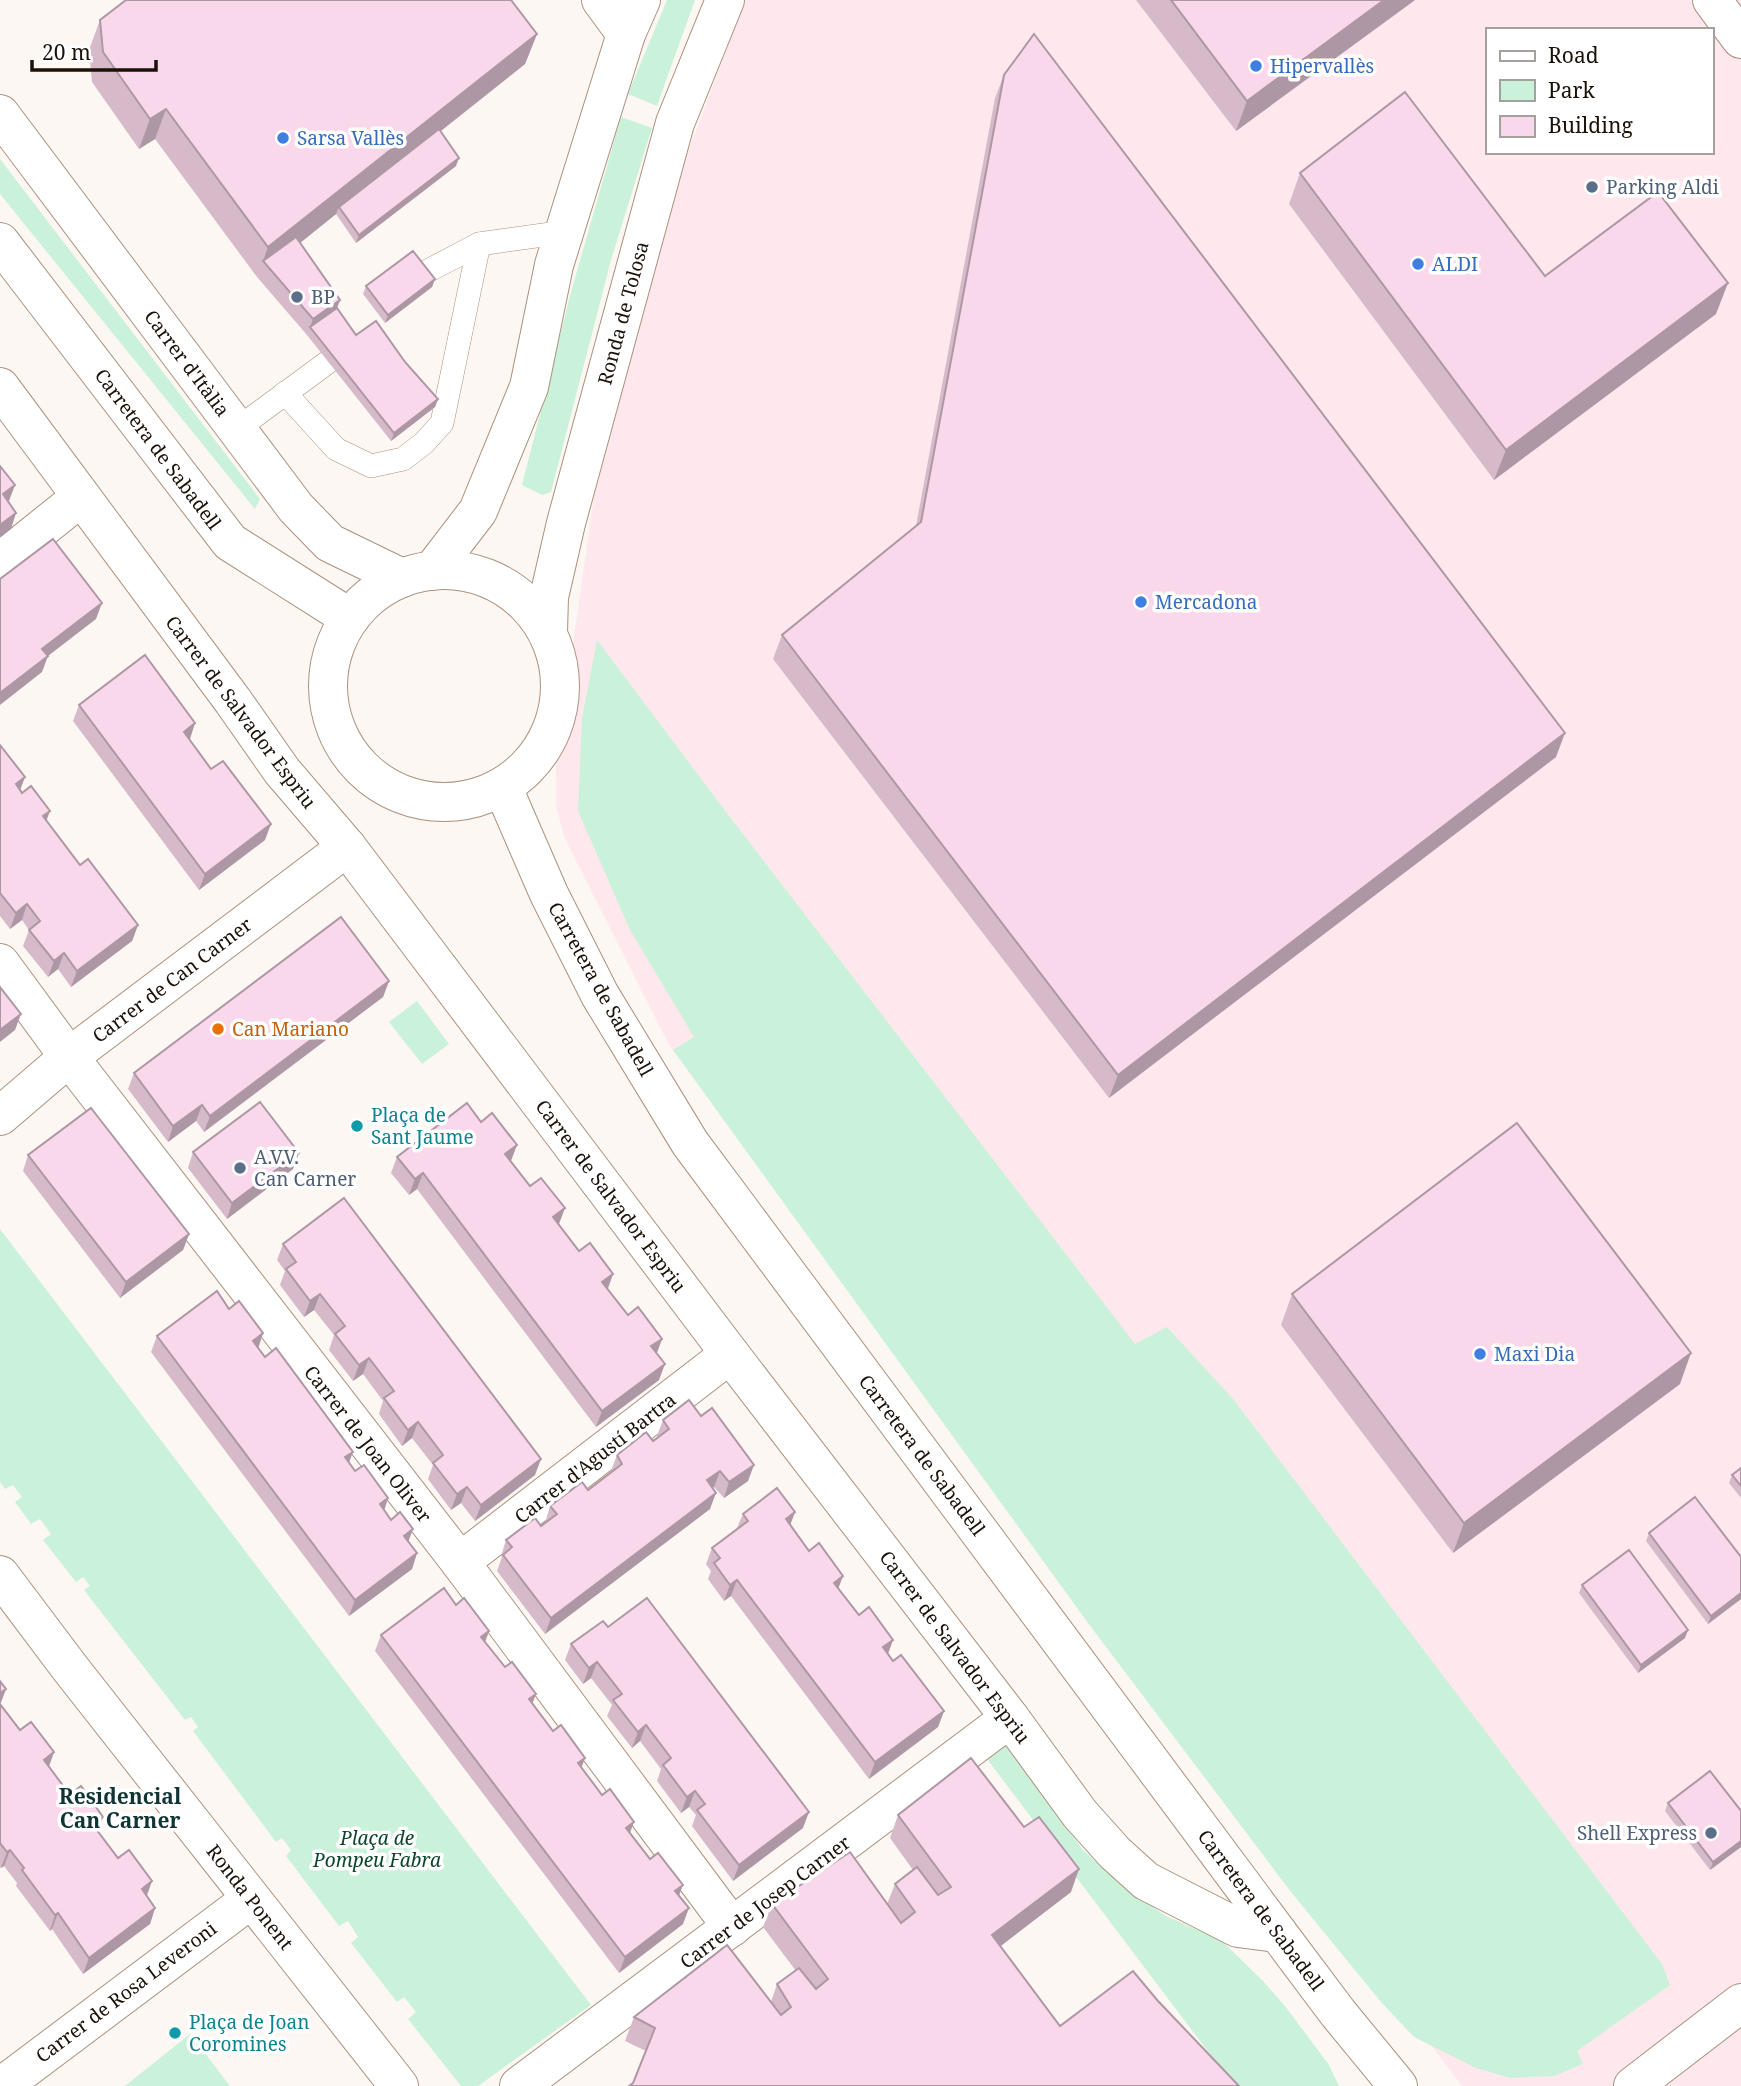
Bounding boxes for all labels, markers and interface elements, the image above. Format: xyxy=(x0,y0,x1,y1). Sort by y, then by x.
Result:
scale bar xyxy=(32,28,156,72)
legend xyxy=(1486,28,1713,154)
text: 20 m xyxy=(42,38,91,66)
text: Road xyxy=(1548,41,1599,69)
place label: Hipervallès xyxy=(1270,53,1374,79)
marker: Hipervallès xyxy=(1248,58,1264,74)
text: Park xyxy=(1548,76,1595,104)
text: Building xyxy=(1548,111,1633,139)
place label: Sarsa Vallès xyxy=(297,125,404,151)
marker: Sarsa Vallès xyxy=(275,130,291,146)
place label: Parking Aldi xyxy=(1606,174,1719,200)
marker: Parking Aldi xyxy=(1584,179,1600,195)
street label: Ronda de Tolosa xyxy=(591,238,655,388)
place label: ALDI xyxy=(1432,251,1478,277)
marker: ALDI xyxy=(1410,256,1426,272)
place label: BP xyxy=(311,284,335,310)
marker: BP xyxy=(289,289,305,305)
street label: Carrer d'Itàlia xyxy=(138,304,236,422)
street label: Carretera de Sabadell xyxy=(89,363,227,535)
place label: Mercadona xyxy=(1155,589,1258,615)
marker: Mercadona xyxy=(1133,594,1149,610)
street label: Carrer de Salvador Espriu xyxy=(160,610,322,814)
street label: Carretera de Sabadell xyxy=(542,897,660,1081)
street label: Carrer de Can Carner xyxy=(87,911,257,1049)
place label: Can Mariano xyxy=(232,1016,349,1042)
marker: Can Mariano xyxy=(210,1021,226,1037)
street label: Carrer de Salvador Espriu xyxy=(530,1094,692,1298)
place label: Plaça de Sant Jaume xyxy=(371,1102,474,1150)
marker: Plaça de Sant Jaume xyxy=(349,1118,365,1134)
place label: A.V.V. Can Carner xyxy=(254,1144,356,1192)
marker: A.V.V. Can Carner xyxy=(232,1160,248,1176)
place label: Maxi Dia xyxy=(1494,1341,1575,1367)
marker: Maxi Dia xyxy=(1472,1346,1488,1362)
street label: Carrer de Joan Oliver xyxy=(298,1360,438,1528)
street label: Carretera de Sabadell xyxy=(853,1369,991,1541)
street label: Carrer d'Agustí Bartra xyxy=(509,1387,681,1529)
street label: Carrer de Salvador Espriu xyxy=(874,1545,1036,1749)
district label: Residencial Can Carner xyxy=(59,1782,182,1834)
place label: Shell Express xyxy=(1577,1820,1697,1846)
street label: Carretera de Sabadell xyxy=(1192,1824,1330,1996)
park label: Plaça de Pompeu Fabra xyxy=(312,1825,441,1873)
marker: Shell Express xyxy=(1703,1825,1719,1841)
street label: Carrer de Josep Carner xyxy=(675,1829,855,1975)
street label: Ronda Ponent xyxy=(201,1839,299,1955)
street label: Carrer de Rosa Leveroni xyxy=(30,1915,222,2069)
place label: Plaça de Joan Coromines xyxy=(189,2009,310,2057)
marker: Plaça de Joan Coromines xyxy=(167,2025,183,2041)

